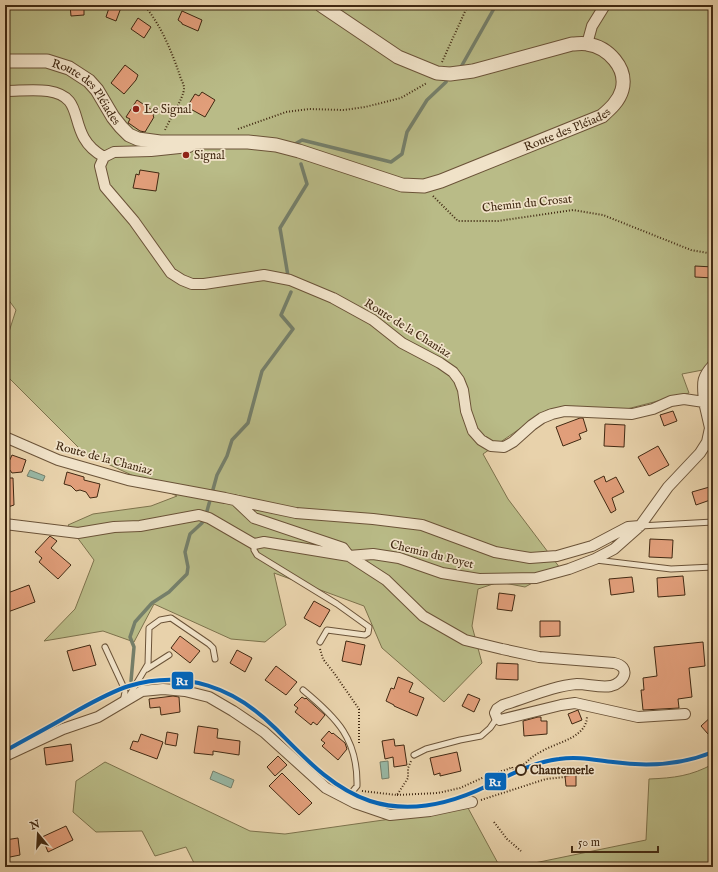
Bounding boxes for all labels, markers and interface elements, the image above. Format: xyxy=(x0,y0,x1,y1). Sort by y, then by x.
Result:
street label: Route des Pléiades xyxy=(50,56,124,128)
place label: Le Signal xyxy=(144,102,192,117)
marker: Le Signal xyxy=(131,104,141,114)
street label: Route des Pléiades xyxy=(522,105,614,155)
place label: Signal xyxy=(194,148,225,163)
marker: Signal xyxy=(181,150,191,160)
street label: Chemin du Crosat xyxy=(481,191,573,216)
street label: Route de la Chaniaz xyxy=(361,296,455,362)
street label: Route de la Chaniaz xyxy=(54,438,155,479)
street label: Chemin du Poyet xyxy=(389,537,475,572)
line badge: R1 xyxy=(171,671,194,690)
text: R1 xyxy=(176,675,188,689)
place label: Chantemerle xyxy=(530,763,595,778)
marker: Chantemerle xyxy=(515,764,527,776)
line badge: R1 xyxy=(484,772,507,791)
text: R1 xyxy=(489,776,501,790)
north arrow xyxy=(18,814,58,854)
text: N xyxy=(28,817,42,834)
scale bar xyxy=(572,828,658,854)
text: 50 m xyxy=(578,835,600,850)

